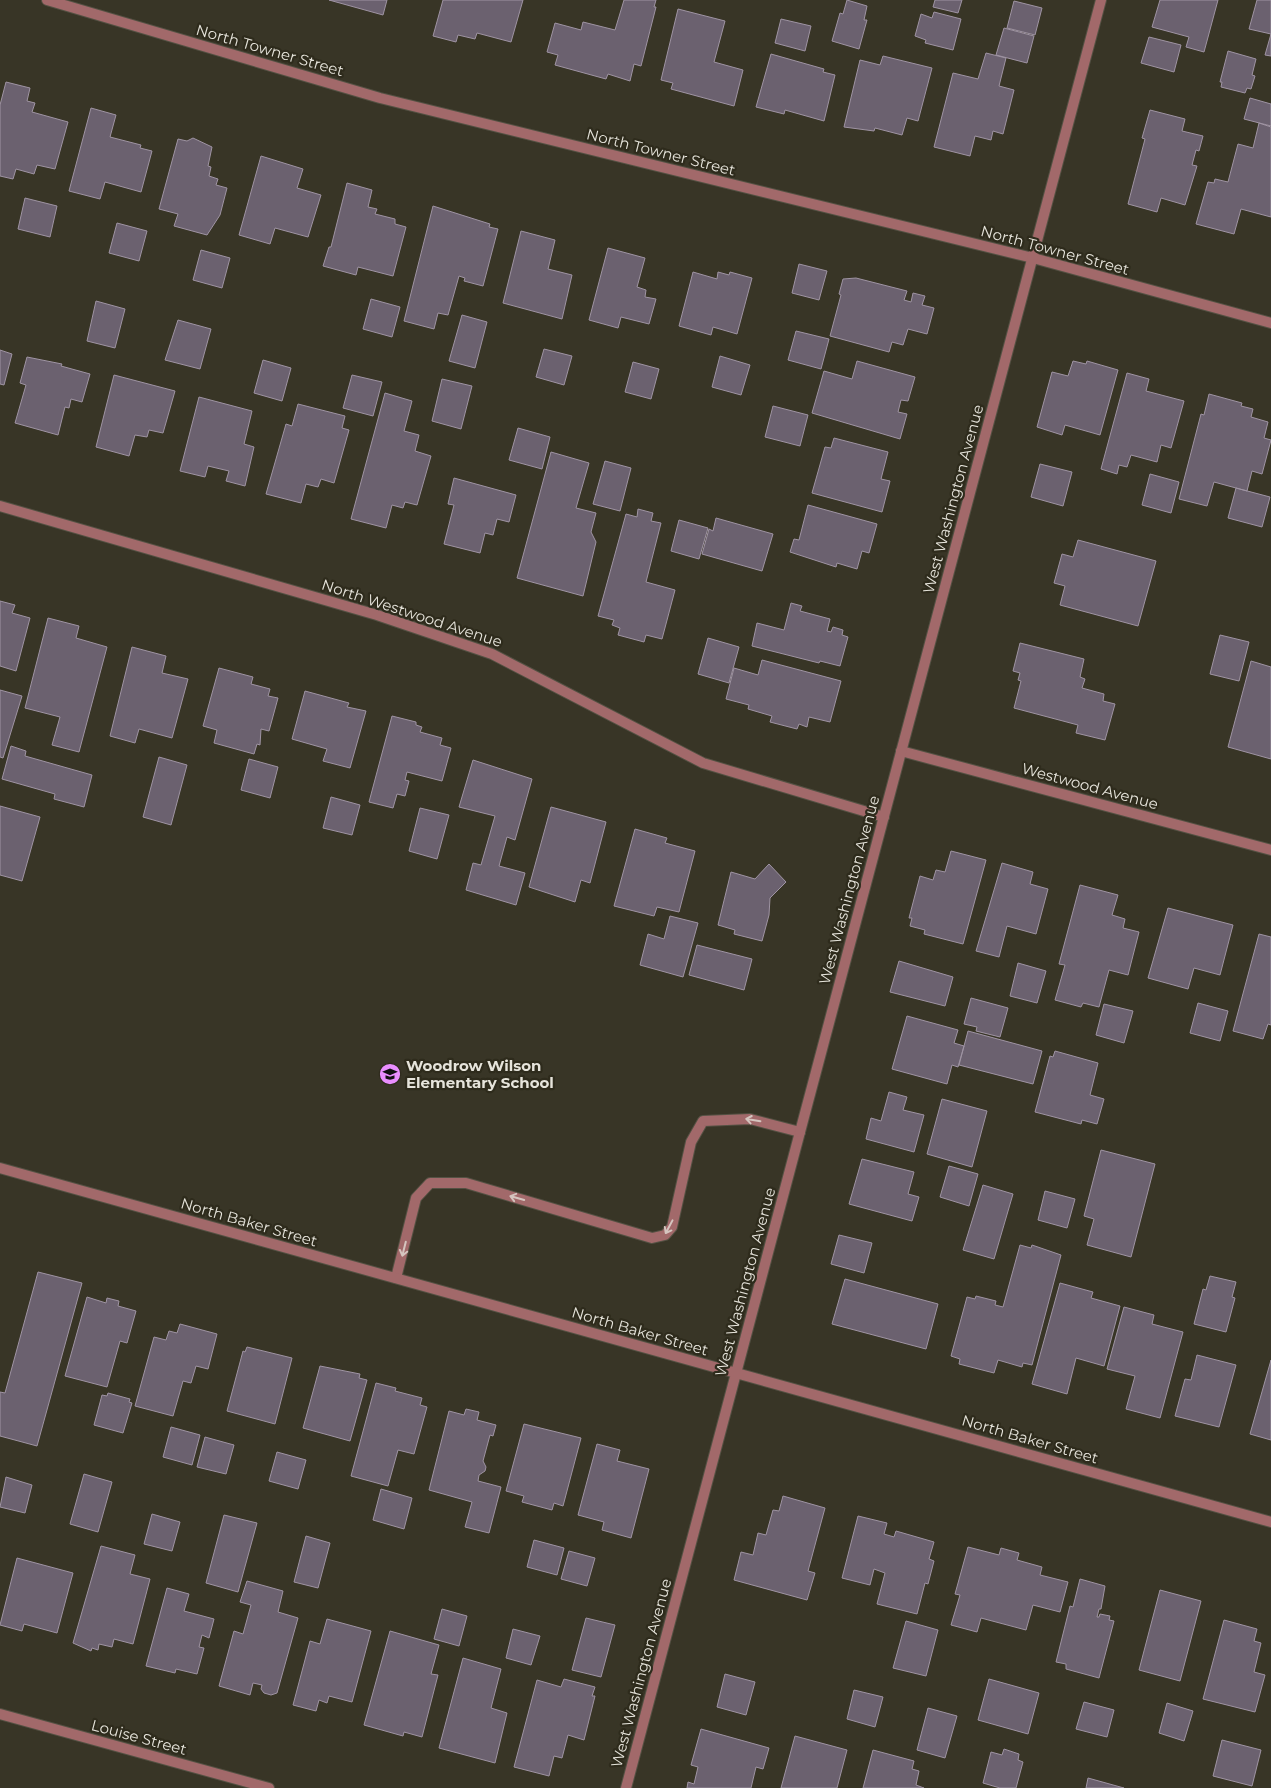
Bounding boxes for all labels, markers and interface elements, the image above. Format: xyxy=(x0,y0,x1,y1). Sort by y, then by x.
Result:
street label: North Towner Street xyxy=(194,20,346,80)
street label: North Towner Street xyxy=(585,124,737,180)
street label: North Towner Street xyxy=(979,221,1131,279)
street label: West Washington Avenue xyxy=(919,402,987,596)
street label: North Westwood Avenue xyxy=(319,575,505,651)
street label: Westwood Avenue xyxy=(1020,759,1160,813)
street label: West Washington Avenue xyxy=(815,793,883,987)
place label: Woodrow Wilson Elementary School xyxy=(406,1056,554,1092)
school or university icon: Woodrow Wilson Elementary School xyxy=(378,1062,402,1086)
one-way arrow xyxy=(746,1115,762,1125)
street label: West Washington Avenue xyxy=(711,1185,779,1379)
one-way arrow xyxy=(510,1192,526,1202)
street label: North Baker Street xyxy=(179,1193,319,1251)
one-way arrow xyxy=(664,1220,674,1235)
one-way arrow xyxy=(398,1240,408,1256)
street label: North Baker Street xyxy=(570,1302,710,1360)
street label: North Baker Street xyxy=(960,1410,1100,1468)
street label: West Washington Avenue xyxy=(607,1576,675,1770)
street label: Louise Street xyxy=(89,1715,189,1759)

